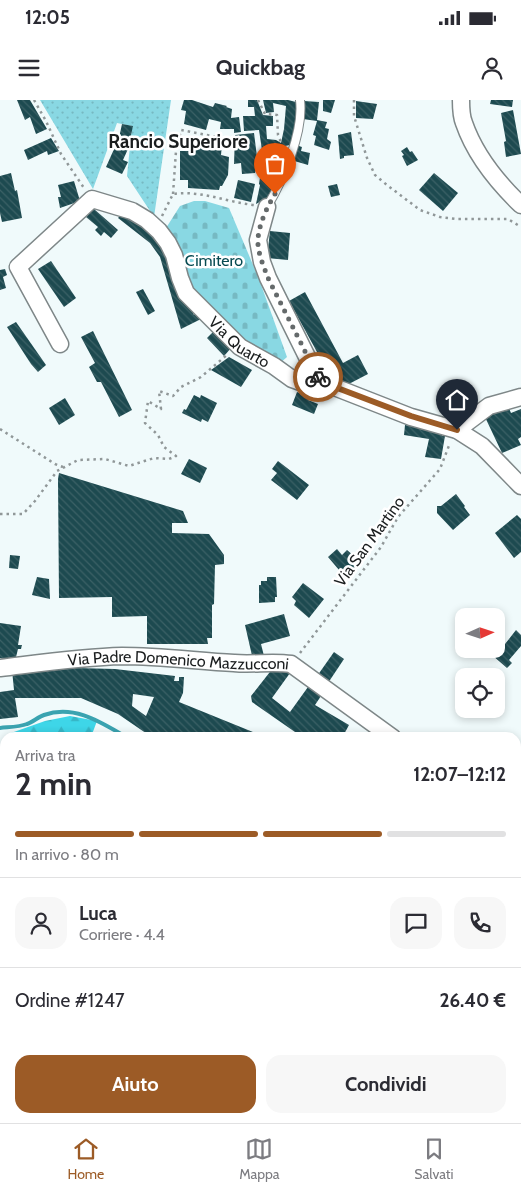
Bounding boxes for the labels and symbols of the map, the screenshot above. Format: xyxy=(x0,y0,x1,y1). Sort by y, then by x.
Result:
district label: Rancio Superiore xyxy=(108,130,248,153)
pin xyxy=(254,143,296,194)
park label: Cimitero xyxy=(185,251,243,270)
street label: Via Quarto xyxy=(205,312,273,372)
courier xyxy=(293,352,343,402)
pin xyxy=(436,379,478,430)
street label: Via San Martino xyxy=(330,492,409,590)
north arrow xyxy=(455,608,505,658)
street label: Via Padre Domenico Mazzucconi xyxy=(67,647,290,674)

